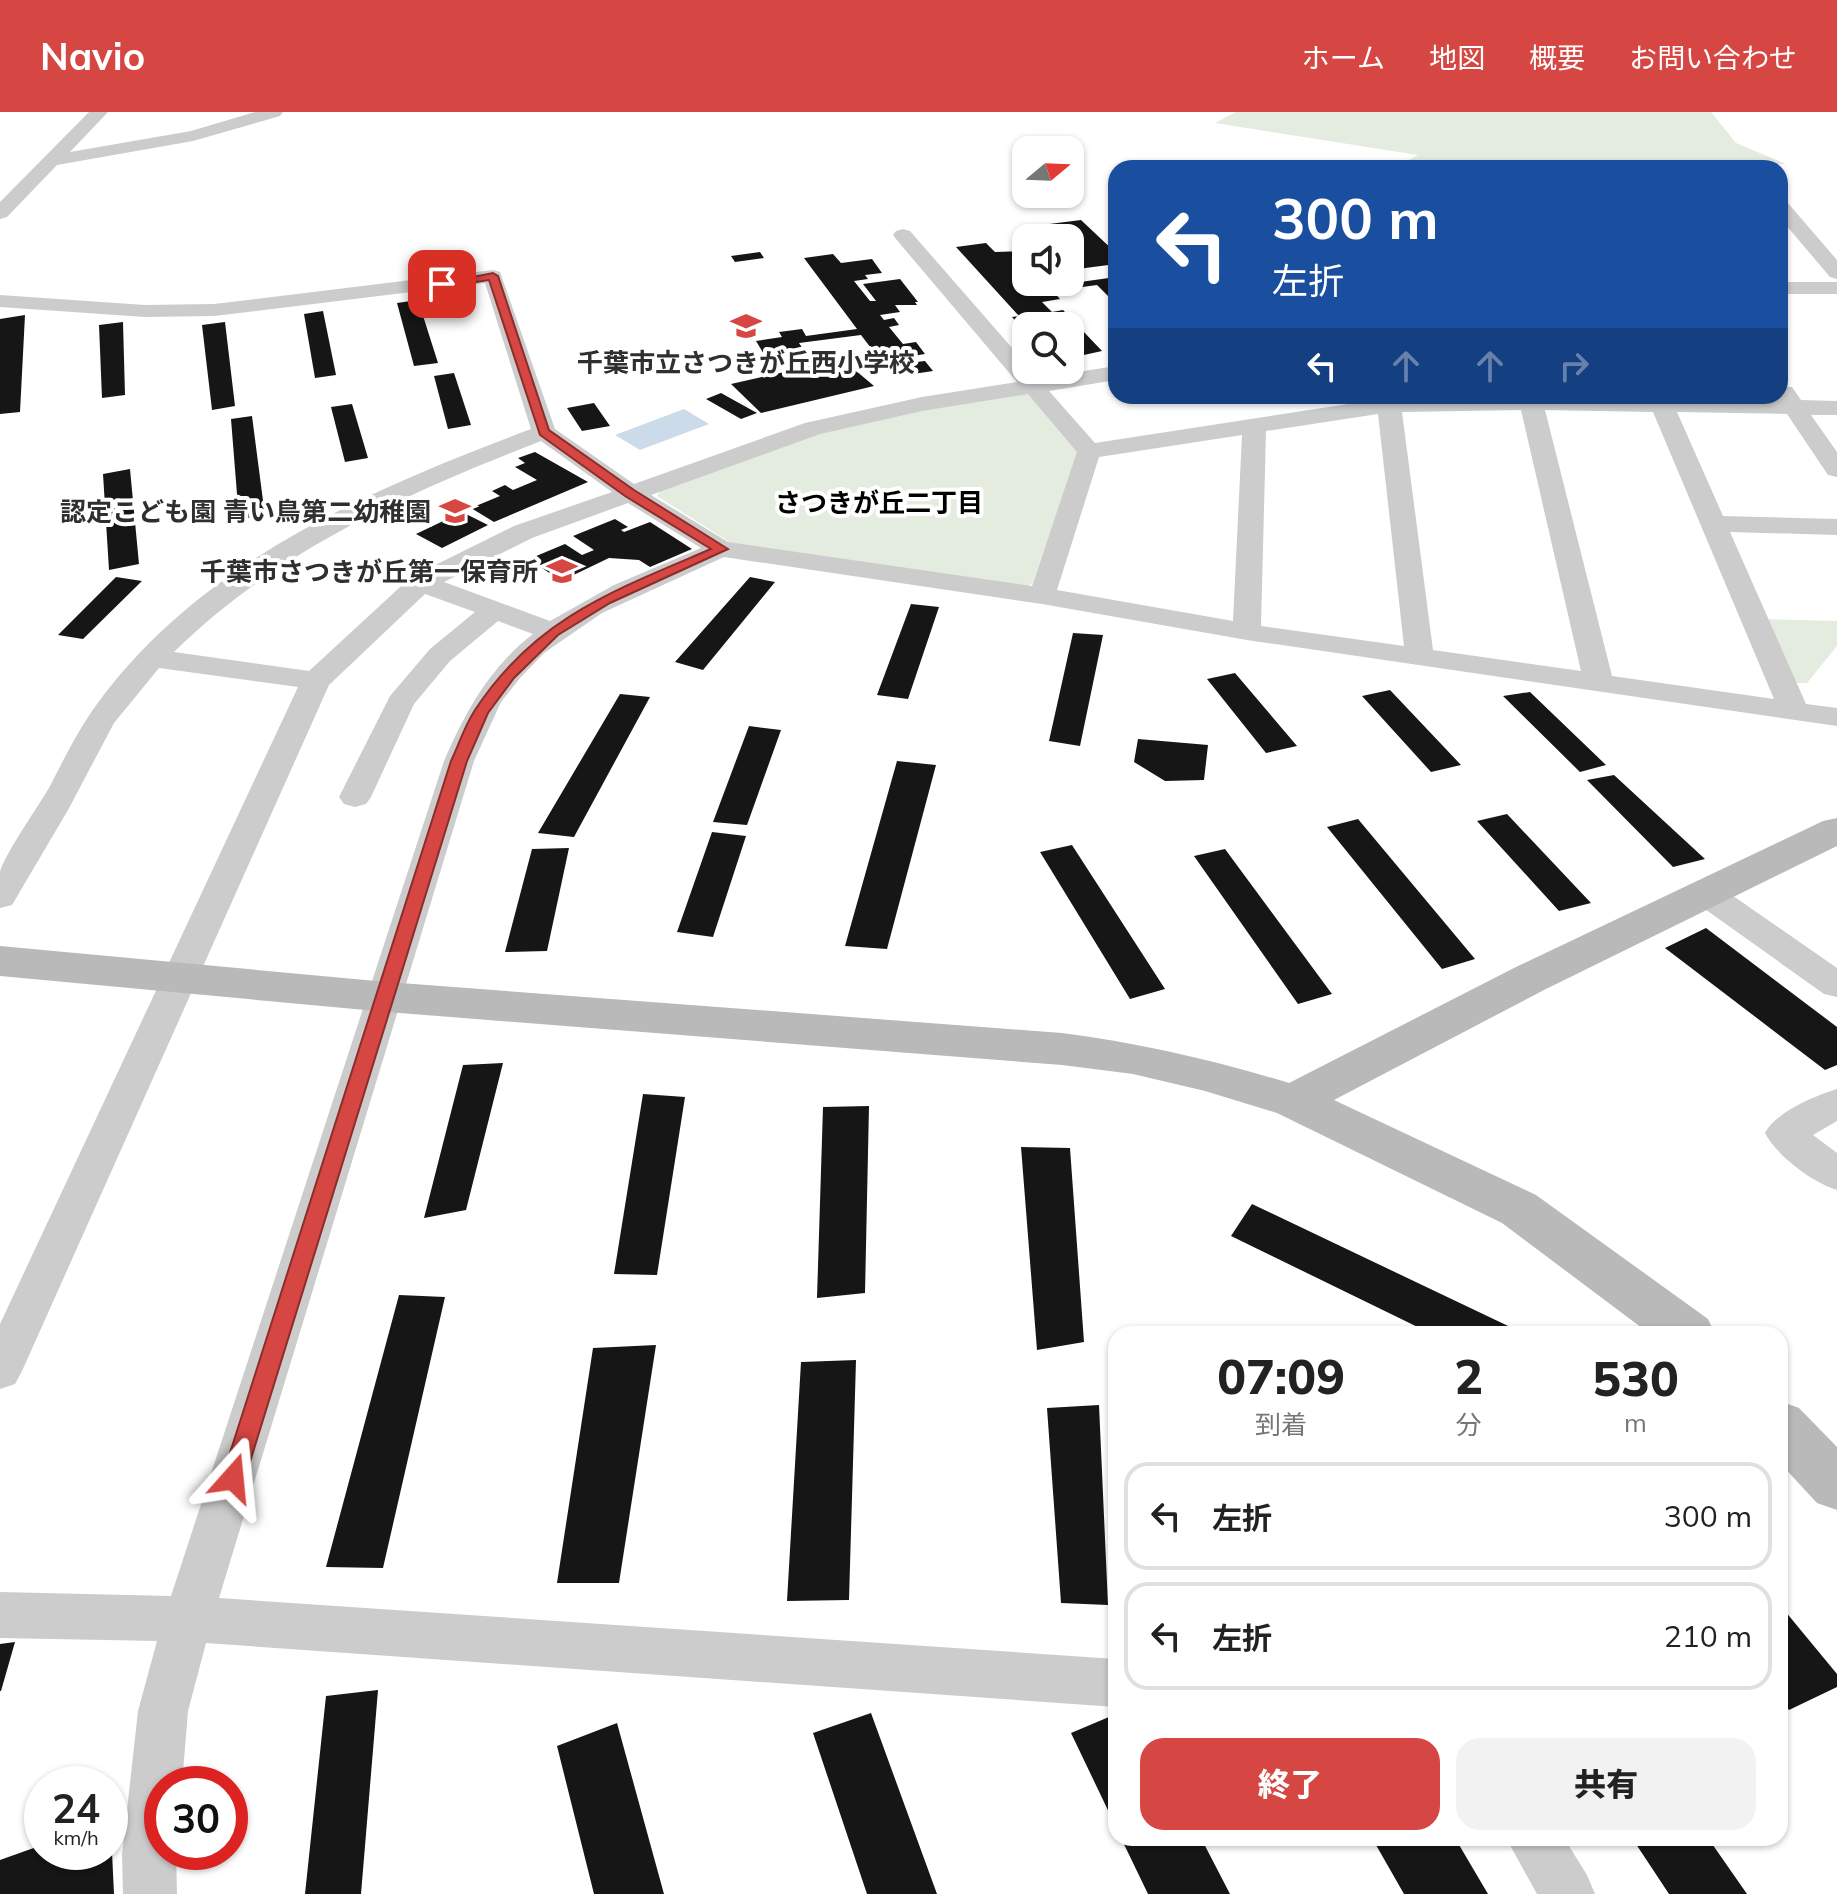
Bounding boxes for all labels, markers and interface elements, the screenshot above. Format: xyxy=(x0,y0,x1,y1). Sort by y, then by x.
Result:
text: Navio xyxy=(40,32,145,80)
text: ホーム xyxy=(1302,40,1385,75)
text: 地図 xyxy=(1429,40,1485,75)
text: 概要 xyxy=(1529,40,1585,75)
text: お問い合わせ xyxy=(1629,40,1797,75)
north arrow xyxy=(1012,136,1084,208)
map controls xyxy=(1012,136,1084,384)
text: 300 m xyxy=(1272,183,1439,253)
icon: left xyxy=(1140,192,1244,296)
button: sound xyxy=(1012,224,1084,296)
pin xyxy=(408,250,476,318)
text: 左折 xyxy=(1272,258,1344,303)
icon: arrive xyxy=(420,262,464,306)
school or university icon: 千葉市立さつきが丘西小学校 xyxy=(729,309,763,343)
button: search xyxy=(1012,312,1084,384)
icon: left xyxy=(1300,344,1344,388)
icon: ahead xyxy=(1384,344,1428,388)
icon: ahead xyxy=(1468,344,1512,388)
icon: right xyxy=(1552,344,1596,388)
place label: 千葉市立さつきが丘西小学校 xyxy=(577,346,915,379)
district label: さつきが丘二丁目 xyxy=(775,486,983,519)
school or university icon: 認定こども園 青い鳥第二幼稚園 xyxy=(438,494,472,528)
place label: 認定こども園 青い鳥第二幼稚園 xyxy=(60,495,431,528)
school or university icon: 千葉市さつきが丘第一保育所 xyxy=(545,554,579,588)
place label: 千葉市さつきが丘第一保育所 xyxy=(200,555,538,588)
text: 07:09 xyxy=(1217,1346,1345,1406)
text: 2 xyxy=(1454,1346,1483,1406)
text: 530 xyxy=(1592,1348,1679,1408)
text: m xyxy=(1624,1406,1647,1439)
text: 到着 xyxy=(1255,1408,1307,1441)
text: 分 xyxy=(1456,1408,1482,1441)
position arrow xyxy=(191,1436,275,1520)
icon: left xyxy=(1144,1494,1188,1538)
text: 300 m xyxy=(1664,1497,1752,1535)
text: 左折 xyxy=(1212,1499,1272,1537)
icon: left xyxy=(1144,1614,1188,1658)
text: 210 m xyxy=(1664,1617,1752,1655)
text: 左折 xyxy=(1212,1619,1272,1657)
button: 終了 xyxy=(1140,1738,1440,1830)
button: 共有 xyxy=(1456,1738,1756,1830)
speed limit sign: 30 xyxy=(144,1766,248,1870)
text: 24 xyxy=(52,1783,100,1833)
text: km/h xyxy=(53,1825,99,1850)

